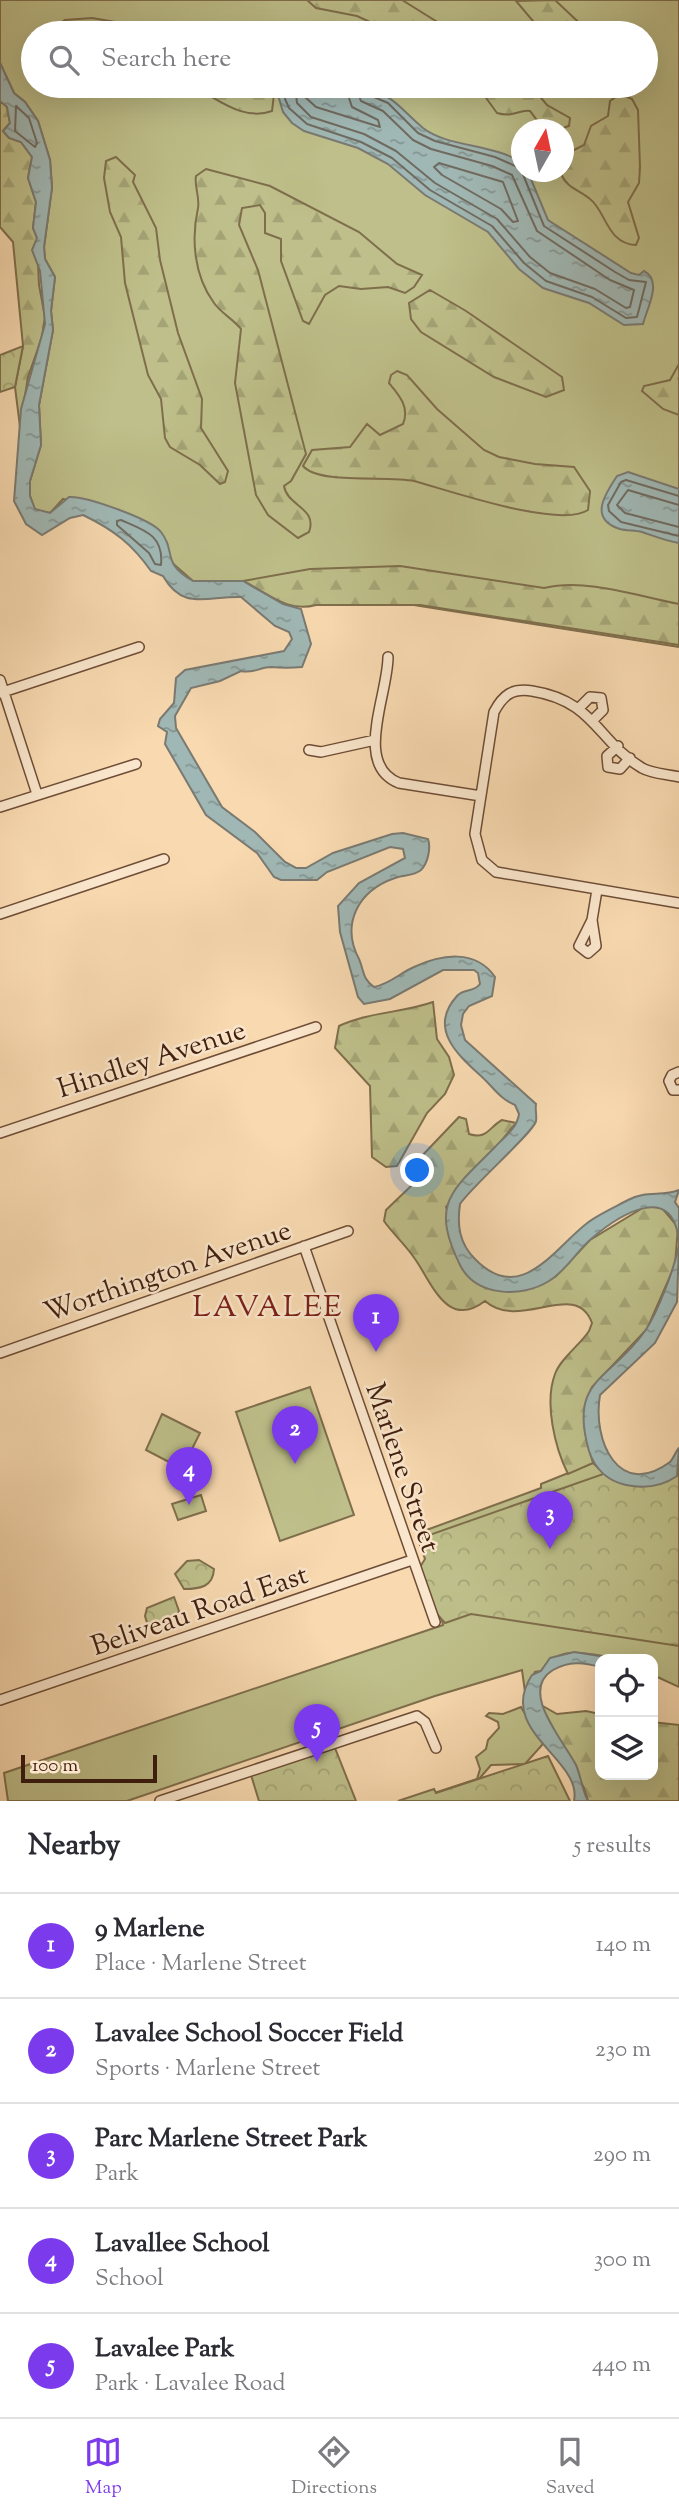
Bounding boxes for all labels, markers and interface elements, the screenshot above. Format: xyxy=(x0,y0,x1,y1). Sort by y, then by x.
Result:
search box xyxy=(21,21,658,98)
icon: search xyxy=(45,41,83,79)
text: Search here xyxy=(101,41,231,78)
north arrow xyxy=(511,119,574,182)
street label: Hindley Avenue xyxy=(53,1012,251,1110)
your location xyxy=(400,1153,434,1187)
street label: Worthington Avenue xyxy=(39,1212,297,1334)
district label: LAVALEE xyxy=(193,1287,343,1330)
pin: 1 xyxy=(353,1294,399,1352)
street label: Marlene Street xyxy=(353,1378,449,1558)
pin: 2 xyxy=(272,1406,318,1464)
pin: 4 xyxy=(166,1447,212,1505)
pin: 3 xyxy=(527,1491,573,1549)
street label: Beliveau Road East xyxy=(86,1556,314,1668)
map controls xyxy=(595,1654,658,1780)
button: locate xyxy=(595,1654,658,1717)
pin: 5 xyxy=(294,1704,340,1762)
button: layers xyxy=(595,1717,658,1780)
scale bar xyxy=(21,1752,158,1784)
text: 100 m xyxy=(32,1753,78,1780)
text: Nearby xyxy=(28,1825,120,1868)
text: 5 results xyxy=(574,1830,651,1863)
text: 9 Marlene xyxy=(95,1911,205,1948)
text: 1 xyxy=(47,1929,55,1962)
text: 140 m xyxy=(596,1929,651,1962)
text: Place · Marlene Street xyxy=(95,1948,307,1981)
text: Lavalee School Soccer Field xyxy=(95,2016,403,2053)
text: 2 xyxy=(46,2034,56,2067)
text: 230 m xyxy=(595,2034,651,2067)
text: Sports · Marlene Street xyxy=(95,2053,320,2086)
text: Parc Marlene Street Park xyxy=(95,2121,367,2158)
text: 3 xyxy=(46,2139,56,2172)
text: 290 m xyxy=(593,2139,651,2172)
text: Park xyxy=(95,2158,139,2191)
text: Lavallee School xyxy=(95,2226,270,2263)
text: 4 xyxy=(45,2244,57,2277)
text: 300 m xyxy=(594,2244,651,2277)
text: School xyxy=(95,2263,164,2296)
text: Lavalee Park xyxy=(95,2331,234,2368)
text: 5 xyxy=(47,2349,55,2382)
text: 440 m xyxy=(592,2349,651,2382)
text: Park · Lavalee Road xyxy=(95,2368,286,2401)
tab: Map xyxy=(84,2433,122,2502)
tab: Directions xyxy=(291,2433,377,2502)
tab: Saved xyxy=(546,2433,595,2502)

